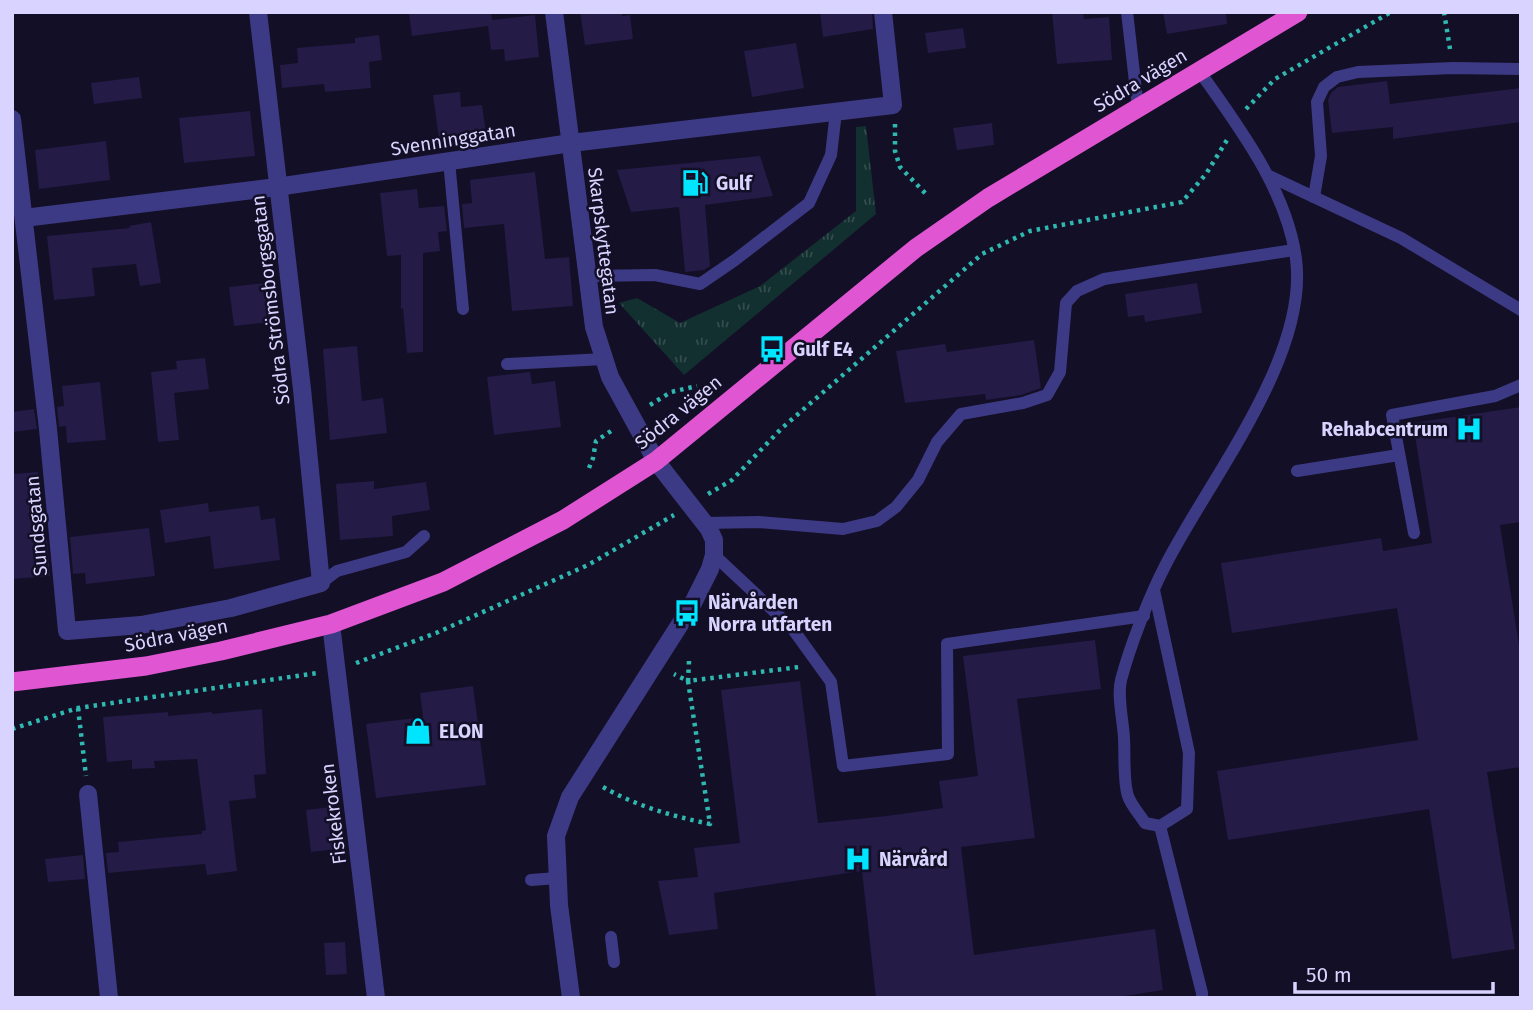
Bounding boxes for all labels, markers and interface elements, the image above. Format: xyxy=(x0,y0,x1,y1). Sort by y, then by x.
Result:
street label: Södra vägen xyxy=(1089,44,1191,117)
street label: Svenninggatan xyxy=(389,118,517,161)
street label: Skarpskyttegatan xyxy=(583,166,624,316)
fuel station icon: Gulf xyxy=(680,168,710,198)
place label: Gulf xyxy=(716,172,754,195)
street label: Södra Strömsborgsgatan xyxy=(246,194,295,406)
bus stop icon: Gulf E4 xyxy=(757,334,787,364)
place label: Gulf E4 xyxy=(793,338,854,361)
street label: Södra vägen xyxy=(630,370,726,454)
hospital icon: Rehabcentrum xyxy=(1454,414,1484,444)
place label: Rehabcentrum xyxy=(1321,418,1448,441)
street label: Sundsgatan xyxy=(21,475,52,577)
place label: Närvården Norra utfarten xyxy=(708,591,832,636)
bus stop icon: Närvården Norra utfarten xyxy=(672,598,702,628)
street label: Södra vägen xyxy=(122,614,230,657)
shop icon: ELON xyxy=(403,716,433,746)
place label: ELON xyxy=(439,720,484,743)
street label: Fiskekroken xyxy=(316,762,351,866)
hospital icon: Närvård xyxy=(843,844,873,874)
place label: Närvård xyxy=(879,848,948,871)
scale bar xyxy=(1295,950,1493,994)
text: 50 m xyxy=(1306,962,1352,988)

